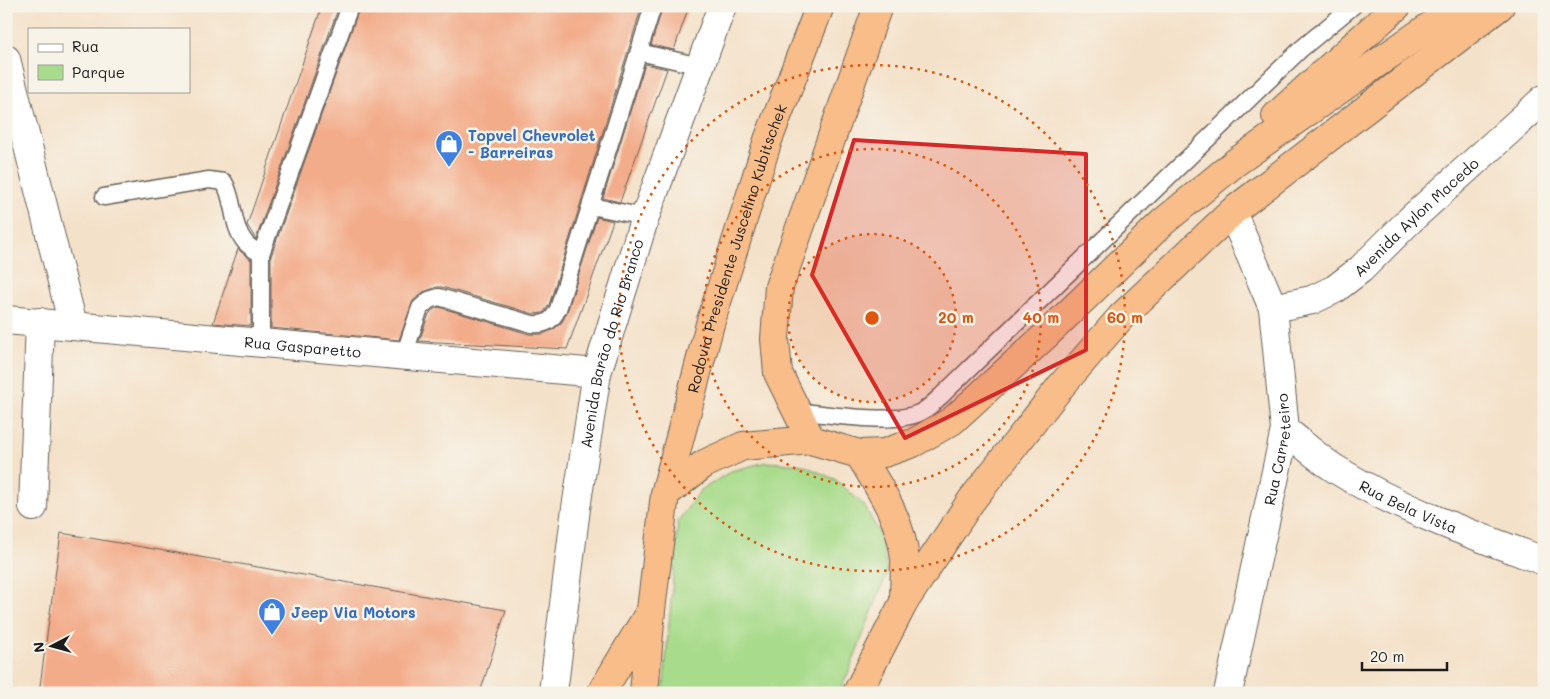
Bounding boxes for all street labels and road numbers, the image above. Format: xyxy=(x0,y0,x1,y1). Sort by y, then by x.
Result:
street label: Rodovia Presidente Juscelino Kubitschek xyxy=(682,101,791,395)
street label: Avenida Aylon Macedo xyxy=(1350,153,1483,281)
street label: Avenida Barão do Rio Branco xyxy=(575,236,648,449)
street label: Rua Gasparetto xyxy=(243,331,362,362)
street label: Rua Carreteiro xyxy=(1259,393,1295,507)
street label: Rua Bela Vista xyxy=(1356,475,1460,538)

